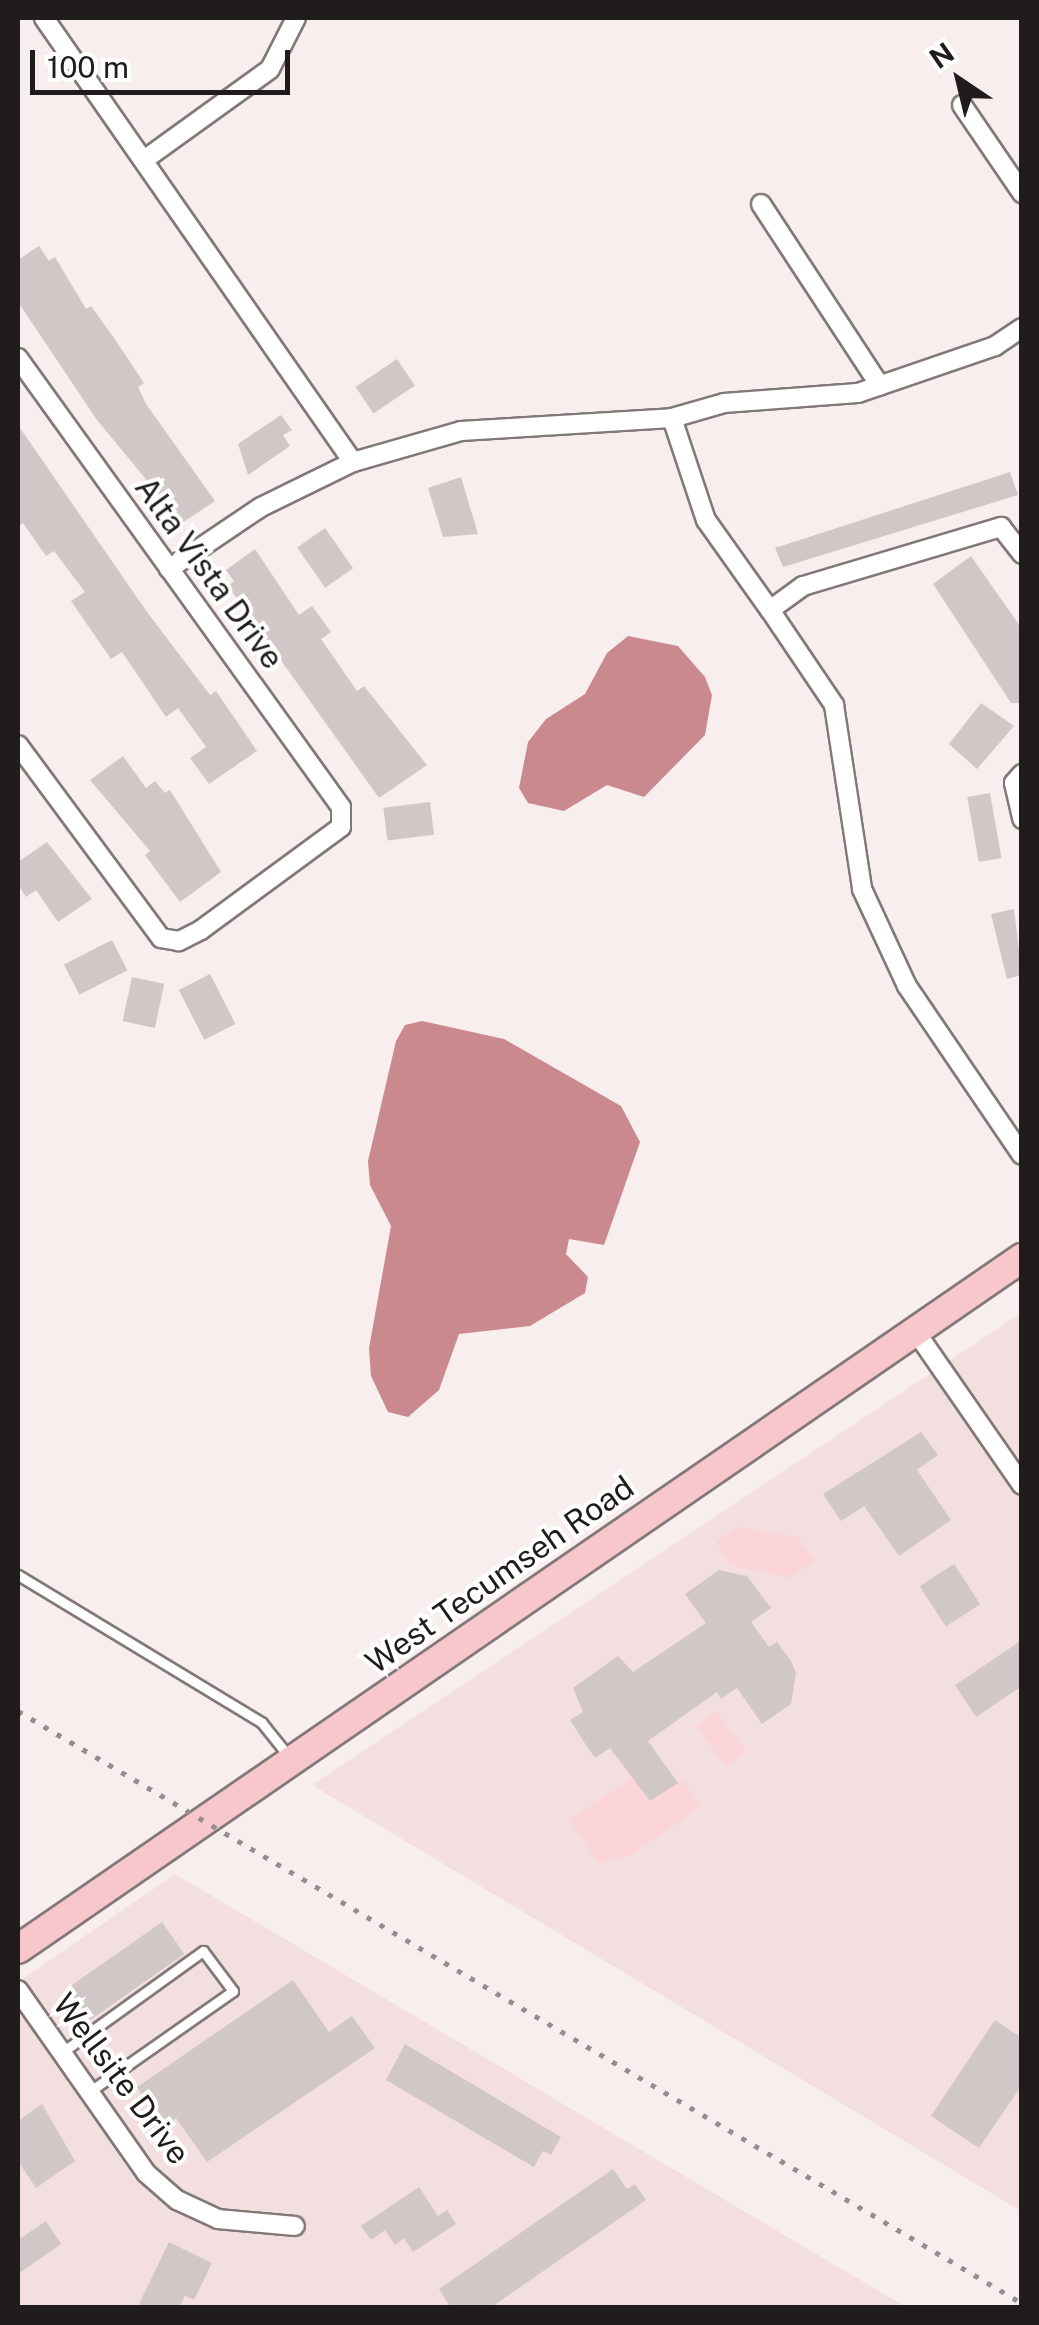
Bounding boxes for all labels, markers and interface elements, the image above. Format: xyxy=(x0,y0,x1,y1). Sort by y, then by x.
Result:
scale bar xyxy=(35,30,295,92)
north arrow xyxy=(909,30,1009,130)
text: N xyxy=(923,35,960,75)
text: 100 m xyxy=(47,49,129,85)
street label: Alta Vista Drive xyxy=(126,469,292,677)
street label: West Tecumseh Road xyxy=(359,1468,641,1682)
street label: Wellsite Drive xyxy=(44,1986,198,2172)

